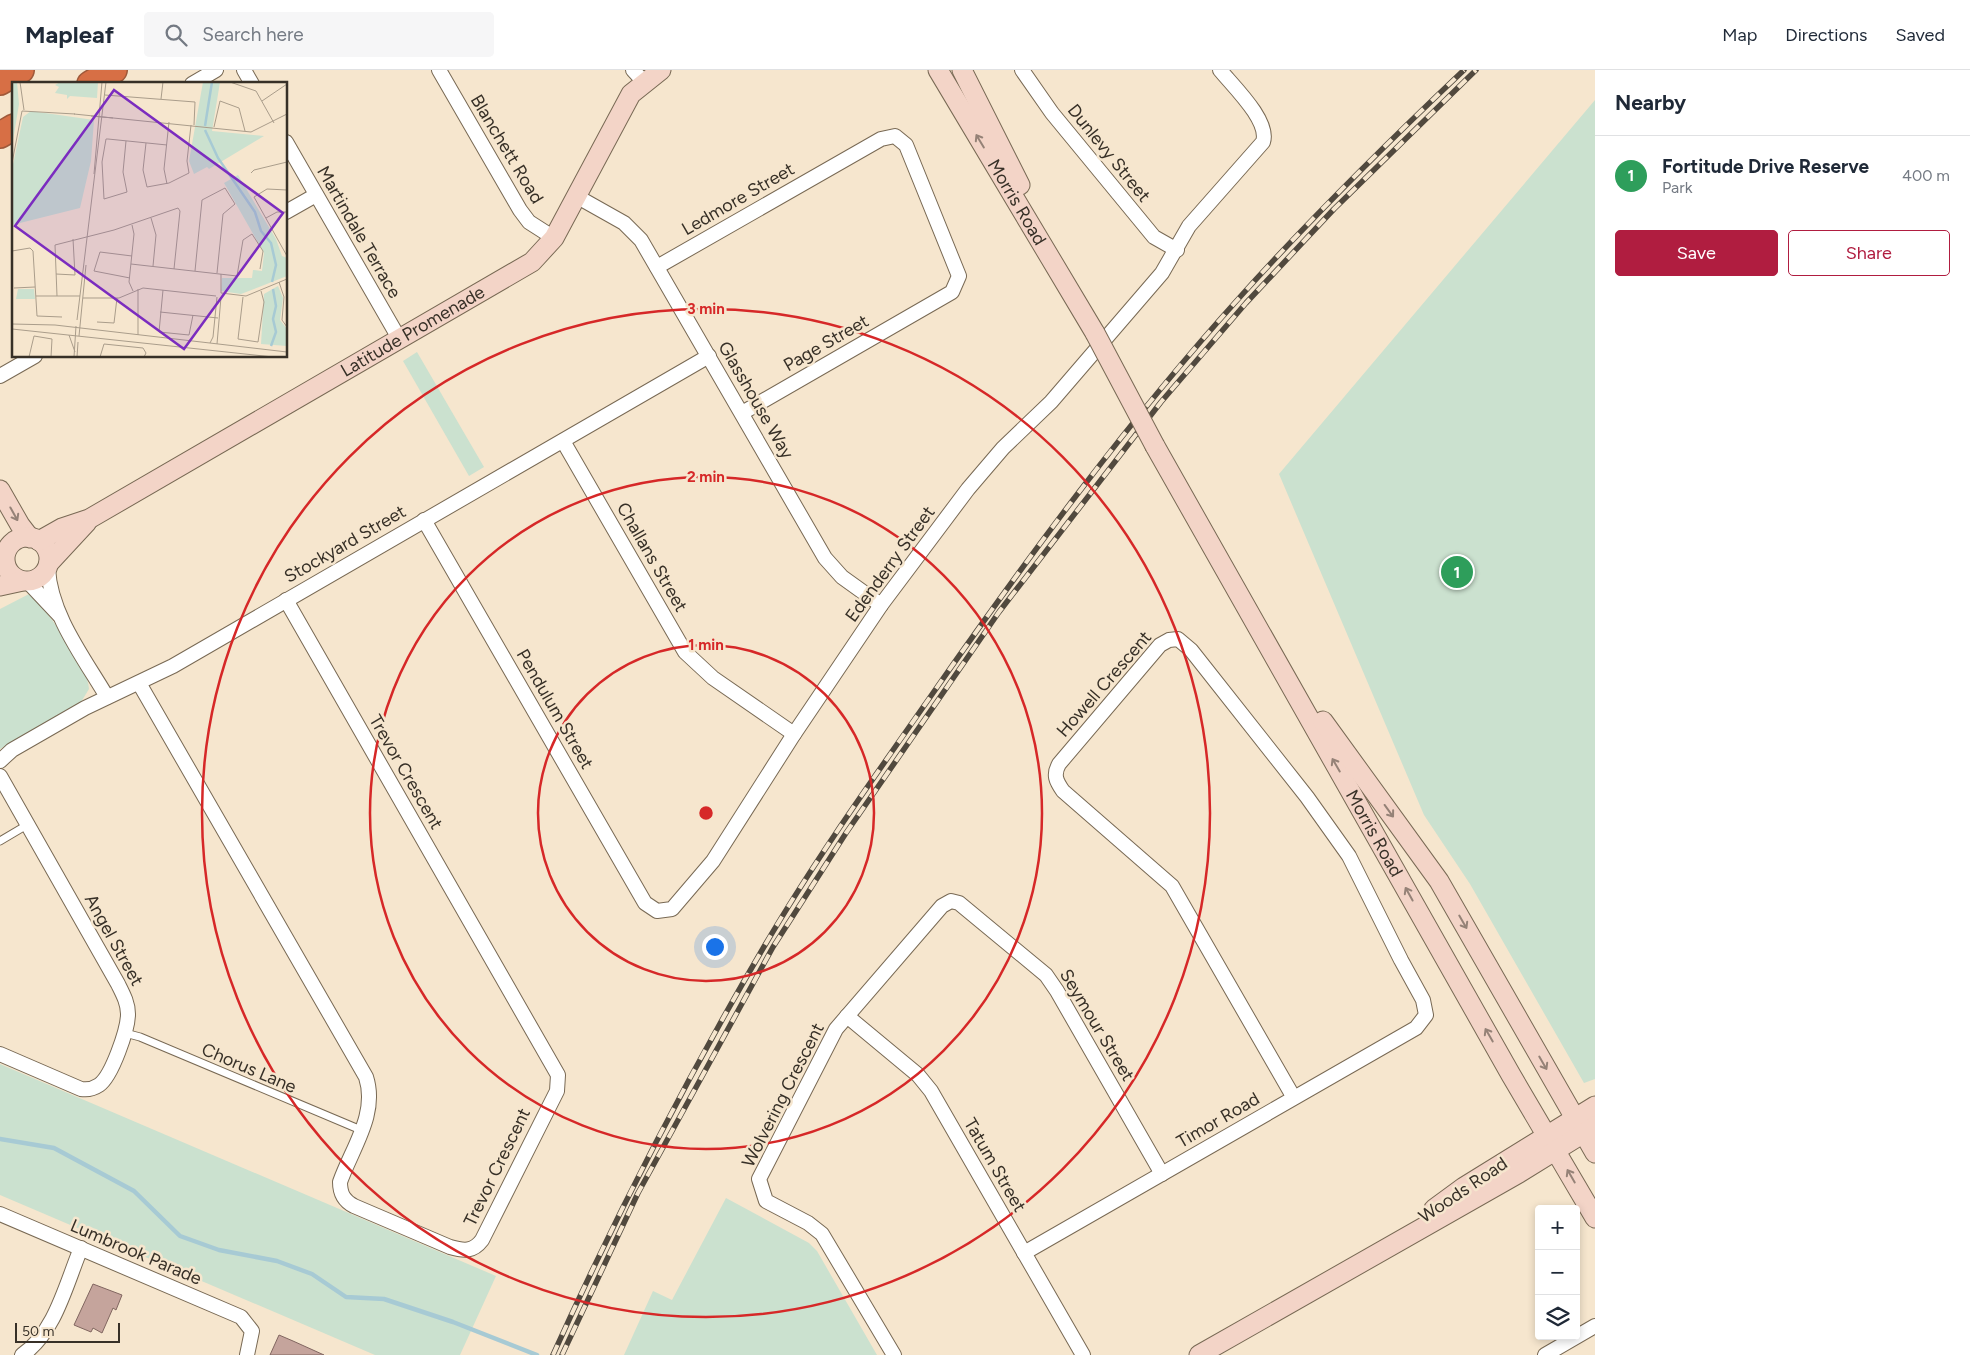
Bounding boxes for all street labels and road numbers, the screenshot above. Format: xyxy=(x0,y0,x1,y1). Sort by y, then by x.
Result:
street label: Blanchett Road xyxy=(466,90,548,208)
street label: Dunlevy Street xyxy=(1063,100,1155,207)
street label: Morris Road xyxy=(983,155,1051,249)
street label: Ledmore Street xyxy=(678,158,798,240)
street label: Martindale Terrace xyxy=(312,162,406,302)
street label: Latitude Promenade xyxy=(337,281,489,382)
street label: Page Street xyxy=(780,310,873,376)
street label: Glasshouse Way xyxy=(714,337,799,463)
street label: Challans Street xyxy=(612,498,692,616)
street label: Stockyard Street xyxy=(280,500,410,588)
street label: Edenderry Street xyxy=(841,502,940,626)
street label: Howell Crescent xyxy=(1052,626,1156,742)
street label: Pendulum Street xyxy=(512,645,598,773)
street label: Trevor Crescent xyxy=(364,711,448,833)
street label: Morris Road xyxy=(1341,786,1408,881)
street label: Angel Street xyxy=(80,890,148,990)
street label: Seymour Street xyxy=(1055,965,1139,1085)
street label: Wolvering Crescent xyxy=(737,1019,829,1171)
street label: Chorus Lane xyxy=(198,1038,300,1098)
street label: Timor Road xyxy=(1173,1088,1263,1152)
street label: Trevor Crescent xyxy=(459,1104,535,1230)
street label: Tatum Street xyxy=(959,1114,1031,1216)
street label: Woods Road xyxy=(1414,1152,1512,1228)
street label: Lumbrook Parade xyxy=(67,1214,205,1290)

